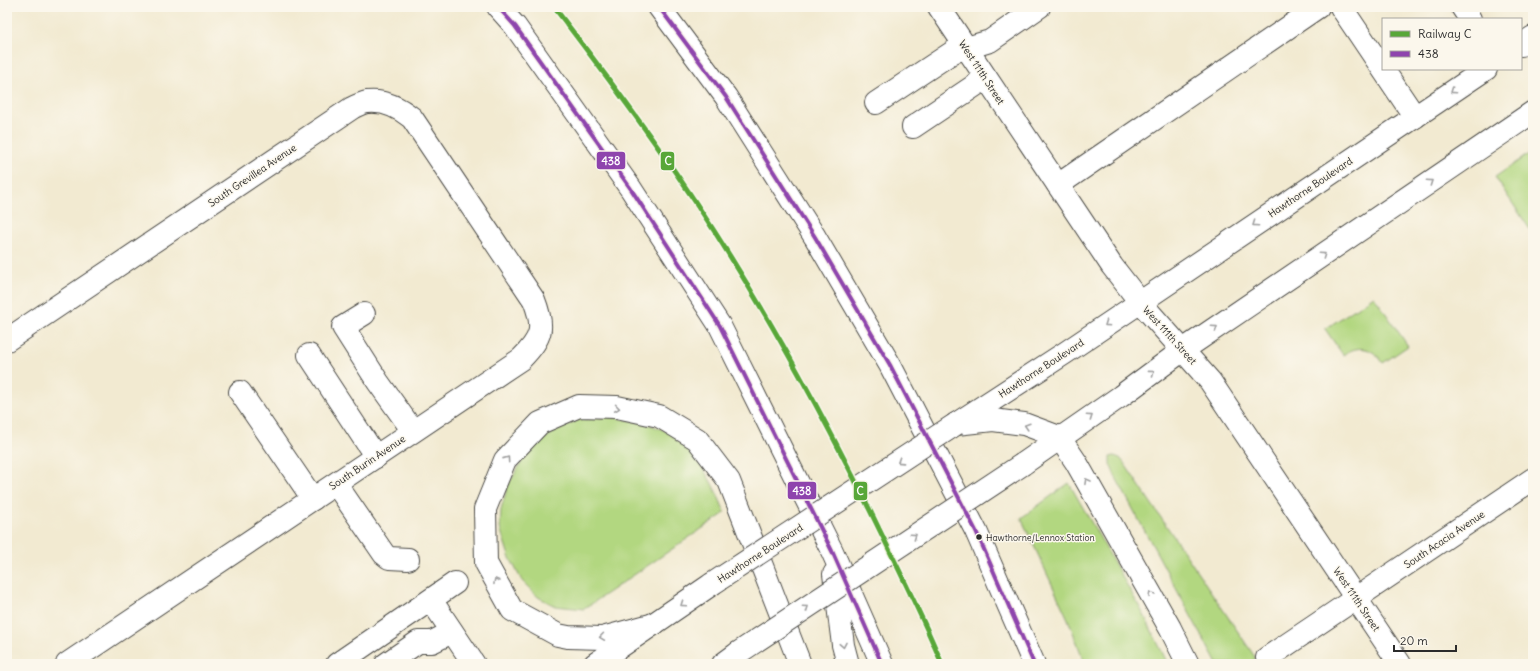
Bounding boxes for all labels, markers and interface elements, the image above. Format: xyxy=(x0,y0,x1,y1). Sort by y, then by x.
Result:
legend xyxy=(1382,18,1522,70)
text: Railway C xyxy=(1418,26,1472,41)
street label: West 111th Street xyxy=(956,37,1008,108)
text: 438 xyxy=(1418,46,1439,61)
one-way arrow xyxy=(1450,86,1457,94)
street label: South Grevillea Avenue xyxy=(206,141,299,210)
line badge: 438 xyxy=(596,151,626,170)
line badge: C xyxy=(660,151,675,171)
text: 438 xyxy=(602,154,620,168)
text: C xyxy=(664,154,672,168)
street label: Hawthorne Boulevard xyxy=(1266,154,1355,221)
one-way arrow xyxy=(1426,180,1433,187)
one-way arrow xyxy=(1253,219,1260,226)
one-way arrow xyxy=(1319,252,1326,260)
street label: West 111th Street xyxy=(1140,303,1200,368)
one-way arrow xyxy=(1105,319,1112,326)
one-way arrow xyxy=(1211,326,1218,333)
street label: Hawthorne Boulevard xyxy=(996,336,1086,401)
one-way arrow xyxy=(1148,370,1155,378)
one-way arrow xyxy=(614,403,620,412)
one-way arrow xyxy=(1086,414,1093,421)
one-way arrow xyxy=(1024,422,1031,431)
street label: South Burin Avenue xyxy=(327,432,408,493)
one-way arrow xyxy=(502,456,510,463)
one-way arrow xyxy=(897,456,904,464)
one-way arrow xyxy=(1084,478,1092,485)
line badge: 438 xyxy=(787,481,817,500)
line badge: C xyxy=(853,481,868,501)
text: 438 xyxy=(793,484,811,498)
text: C xyxy=(856,484,864,498)
street label: South Acacia Avenue xyxy=(1401,508,1487,571)
street label: Hawthorne Boulevard xyxy=(715,521,805,586)
marker: Hawthorne/Lennox Station xyxy=(974,532,984,542)
place label: Hawthorne/Lennox Station xyxy=(986,532,1095,543)
one-way arrow xyxy=(910,533,917,541)
street label: West 111th Street xyxy=(1330,565,1383,634)
one-way arrow xyxy=(493,578,501,585)
one-way arrow xyxy=(1148,591,1156,598)
one-way arrow xyxy=(680,599,687,607)
one-way arrow xyxy=(802,605,809,613)
scale bar xyxy=(1394,627,1456,653)
one-way arrow xyxy=(599,632,606,641)
text: 20 m xyxy=(1400,633,1428,648)
one-way arrow xyxy=(839,642,847,648)

